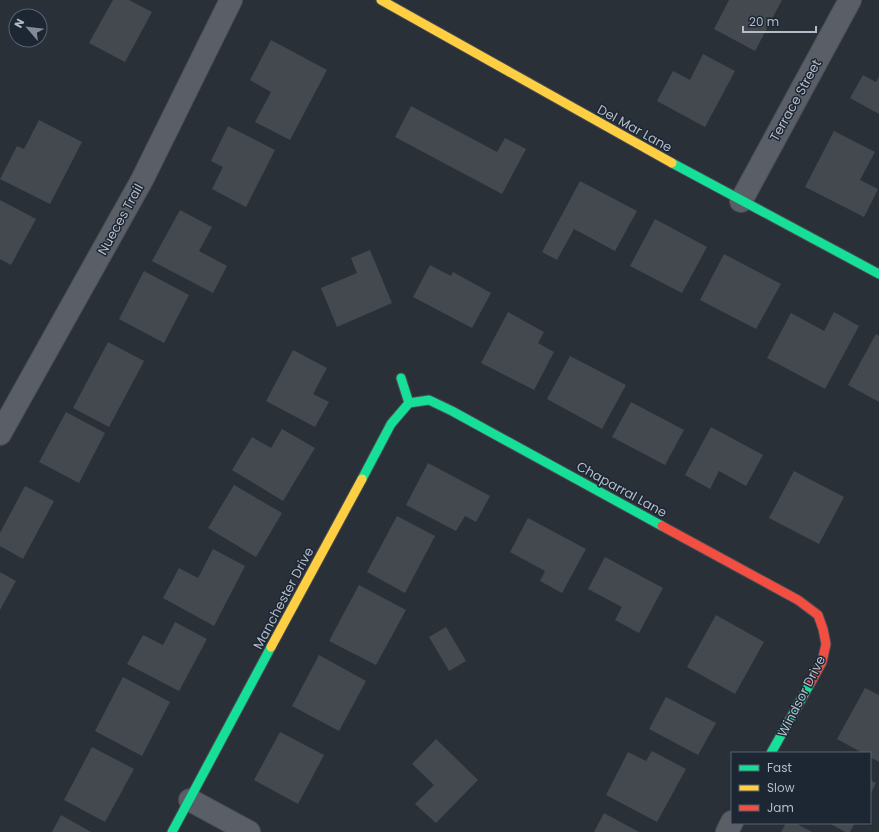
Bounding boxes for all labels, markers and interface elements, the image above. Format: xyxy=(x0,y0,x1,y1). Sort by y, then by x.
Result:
north arrow xyxy=(8,8,48,48)
scale bar xyxy=(743,8,816,34)
text: 20 m xyxy=(749,13,779,30)
text: N xyxy=(10,16,28,31)
street label: Terrace Street xyxy=(765,56,826,145)
street label: Del Mar Lane xyxy=(594,100,676,157)
street label: Nueces Trail xyxy=(93,180,148,258)
street label: Chaparral Lane xyxy=(573,457,670,522)
street label: Manchester Drive xyxy=(249,544,318,653)
street label: Windsor Drive xyxy=(773,652,830,740)
legend xyxy=(731,752,871,824)
text: Fast xyxy=(767,759,792,776)
text: Slow xyxy=(767,779,795,796)
text: Jam xyxy=(767,799,794,816)

